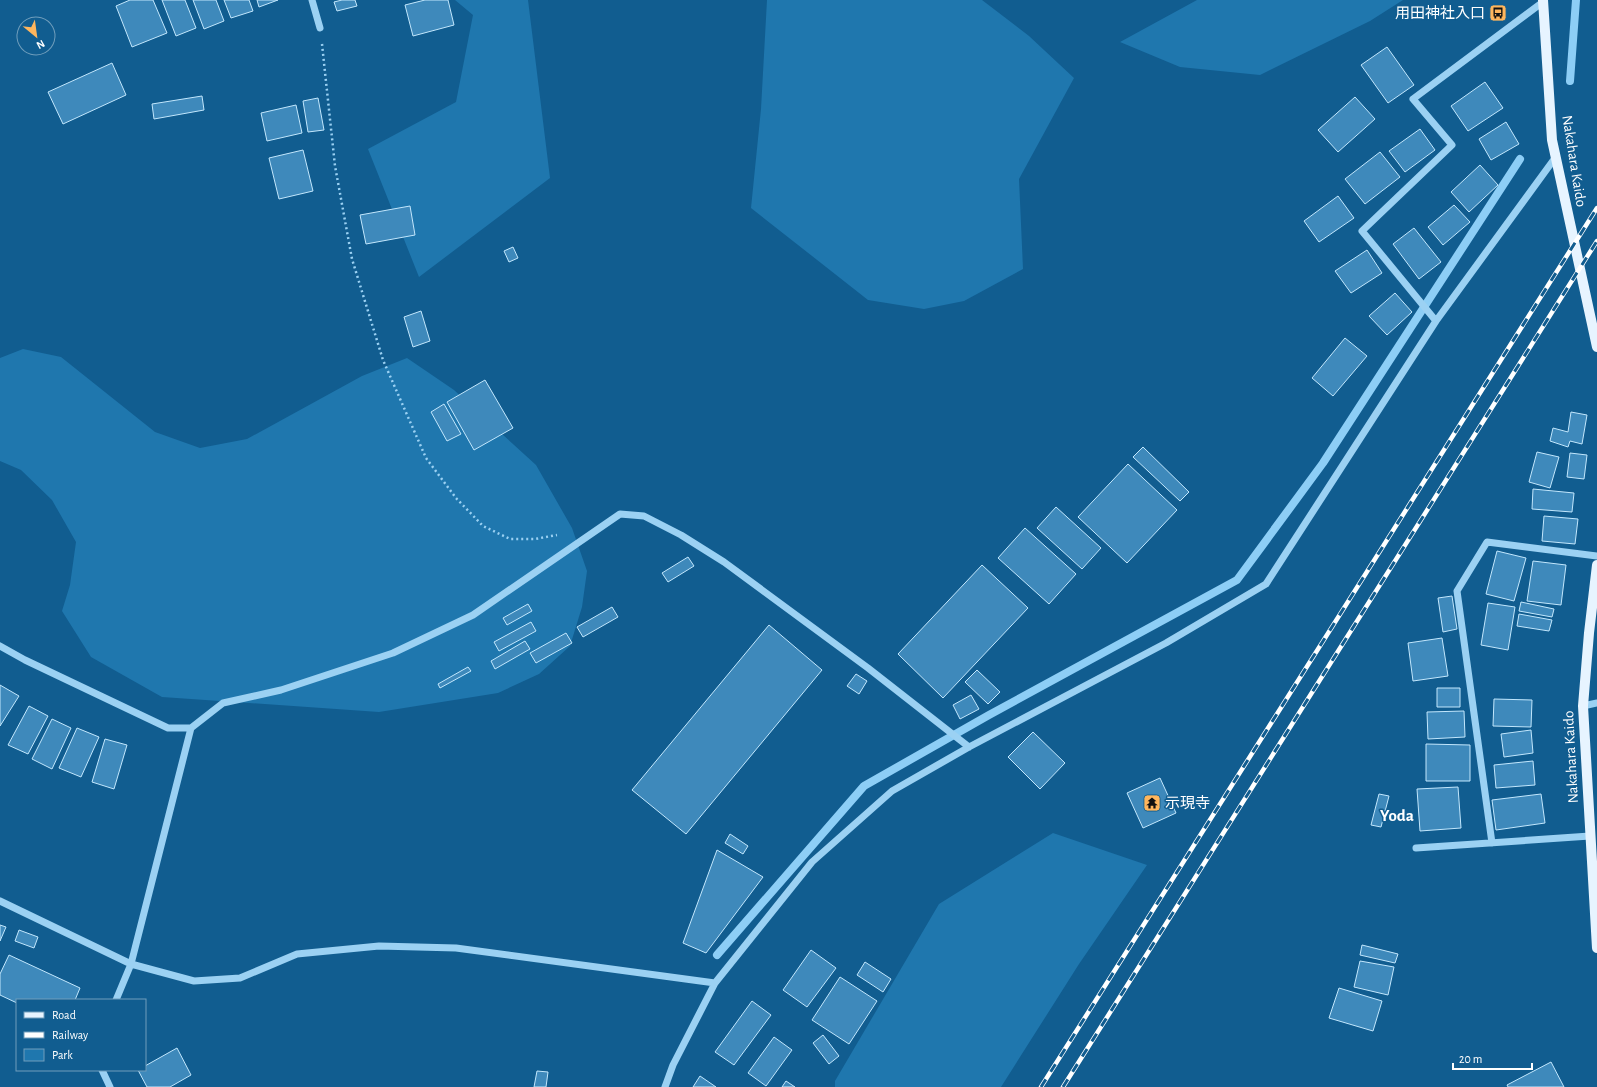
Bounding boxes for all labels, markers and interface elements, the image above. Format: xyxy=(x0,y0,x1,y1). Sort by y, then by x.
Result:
bus stop icon: 用田神社入口 xyxy=(1488,3,1508,23)
place label: 用田神社入口 xyxy=(1395,5,1485,21)
north arrow xyxy=(16,16,56,56)
text: N xyxy=(35,38,47,51)
street label: Nakahara Kaido xyxy=(1559,114,1589,208)
street label: Nakahara Kaido xyxy=(1561,710,1581,804)
temple icon: 示現寺 xyxy=(1142,793,1162,813)
place label: 示現寺 xyxy=(1165,795,1210,811)
district label: Yoda xyxy=(1380,807,1414,824)
legend xyxy=(16,999,146,1071)
text: Road xyxy=(52,1009,76,1021)
text: Railway xyxy=(52,1029,88,1042)
scale bar xyxy=(1453,1045,1532,1071)
text: Park xyxy=(52,1049,73,1061)
text: 20 m xyxy=(1459,1053,1482,1065)

